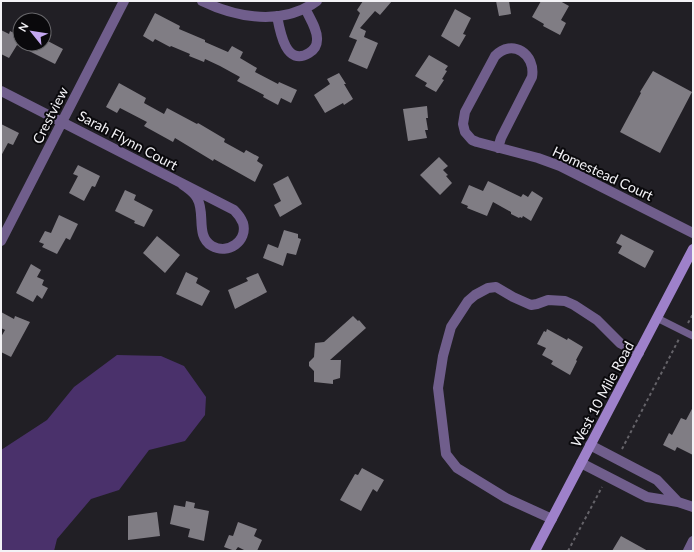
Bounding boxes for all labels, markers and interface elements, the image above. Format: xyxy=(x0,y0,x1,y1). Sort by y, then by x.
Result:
north arrow xyxy=(12,12,52,52)
text: N xyxy=(15,20,31,34)
street label: Crestview xyxy=(28,84,72,146)
street label: Sarah Flynn Court xyxy=(75,107,181,173)
street label: Homestead Court xyxy=(550,142,656,204)
street label: West 10 Mile Road xyxy=(567,338,637,450)

